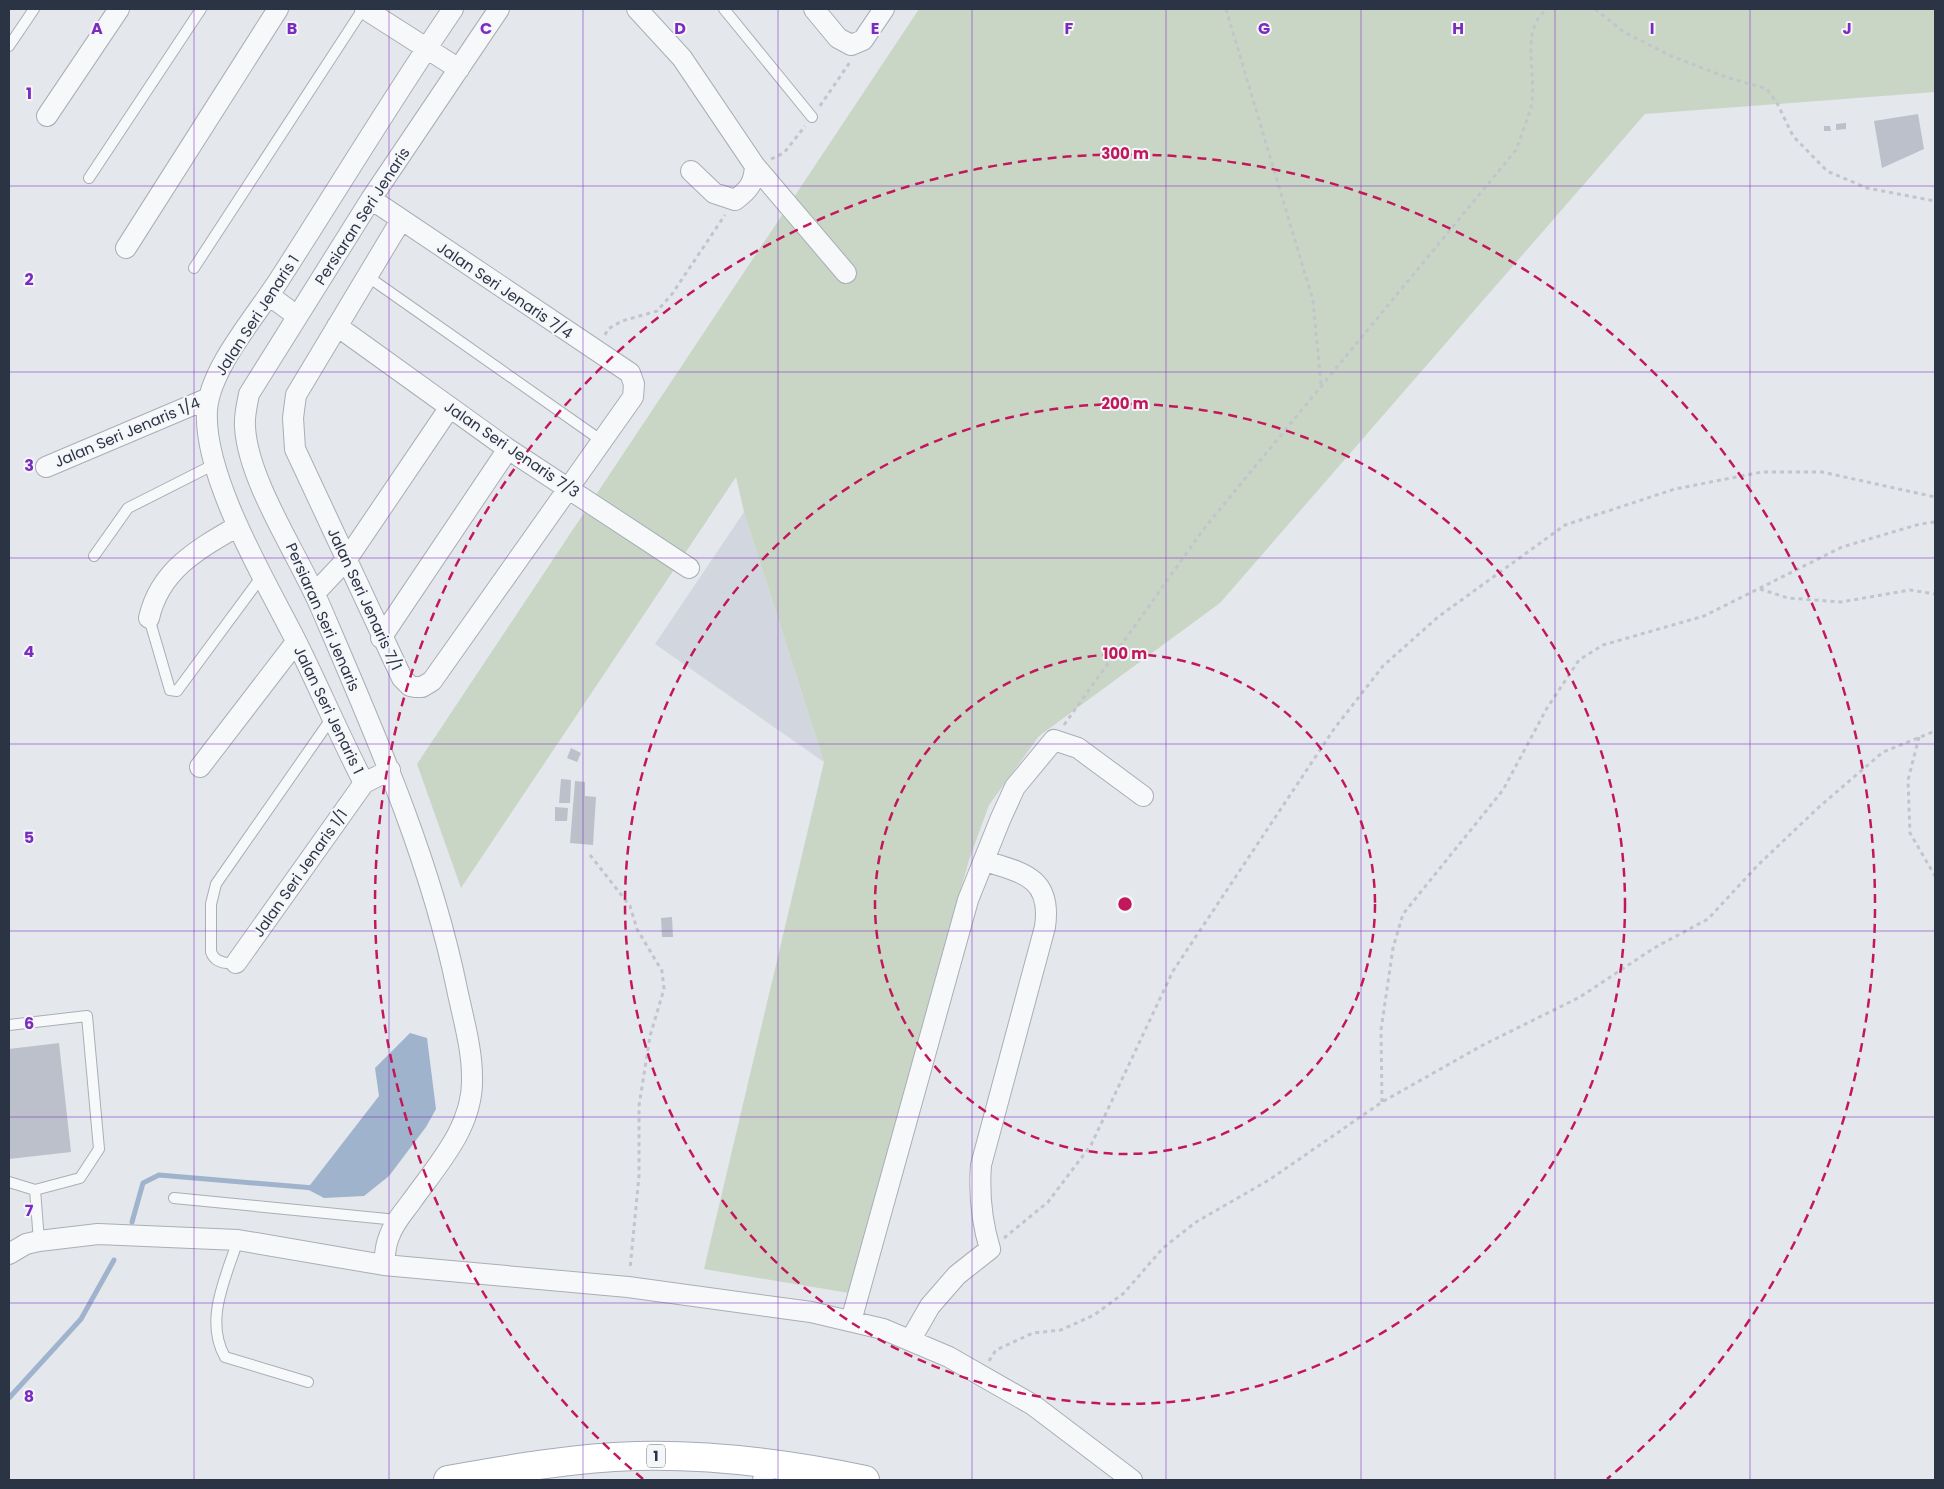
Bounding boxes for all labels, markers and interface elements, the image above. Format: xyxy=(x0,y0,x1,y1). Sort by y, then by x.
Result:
text: A xyxy=(91,17,103,40)
text: B xyxy=(287,17,297,40)
text: C xyxy=(480,17,492,40)
text: D xyxy=(674,17,686,40)
text: E xyxy=(871,17,879,40)
text: F xyxy=(1065,17,1074,40)
text: G xyxy=(1258,17,1270,40)
text: H xyxy=(1452,17,1464,40)
text: I xyxy=(1650,17,1654,40)
text: J xyxy=(1842,17,1852,40)
text: 1 xyxy=(26,82,32,105)
street label: Persiaran Seri Jenaris xyxy=(310,143,414,289)
text: 300 m xyxy=(1101,143,1149,164)
street label: Jalan Seri Jenaris 7/4 xyxy=(433,237,577,343)
street label: Jalan Seri Jenaris 1 xyxy=(210,251,304,379)
text: 2 xyxy=(24,268,34,291)
street label: Jalan Seri Jenaris 1/4 xyxy=(51,392,203,472)
text: 200 m xyxy=(1101,393,1149,414)
street label: Jalan Seri Jenaris 7/3 xyxy=(440,396,584,502)
text: 3 xyxy=(24,454,34,477)
street label: Jalan Seri Jenaris 7/1 xyxy=(323,524,407,674)
street label: Persiaran Seri Jenaris xyxy=(281,540,365,695)
text: 4 xyxy=(24,640,35,663)
street label: Jalan Seri Jenaris 1 xyxy=(289,643,369,777)
text: 100 m xyxy=(1103,643,1147,664)
street label: Jalan Seri Jenaris 1/1 xyxy=(248,805,352,941)
text: 5 xyxy=(24,826,34,849)
centre of rings xyxy=(1116,895,1134,913)
text: 6 xyxy=(24,1012,34,1035)
text: 7 xyxy=(25,1199,34,1222)
text: 8 xyxy=(24,1385,34,1408)
road number: 1 xyxy=(647,1444,665,1468)

